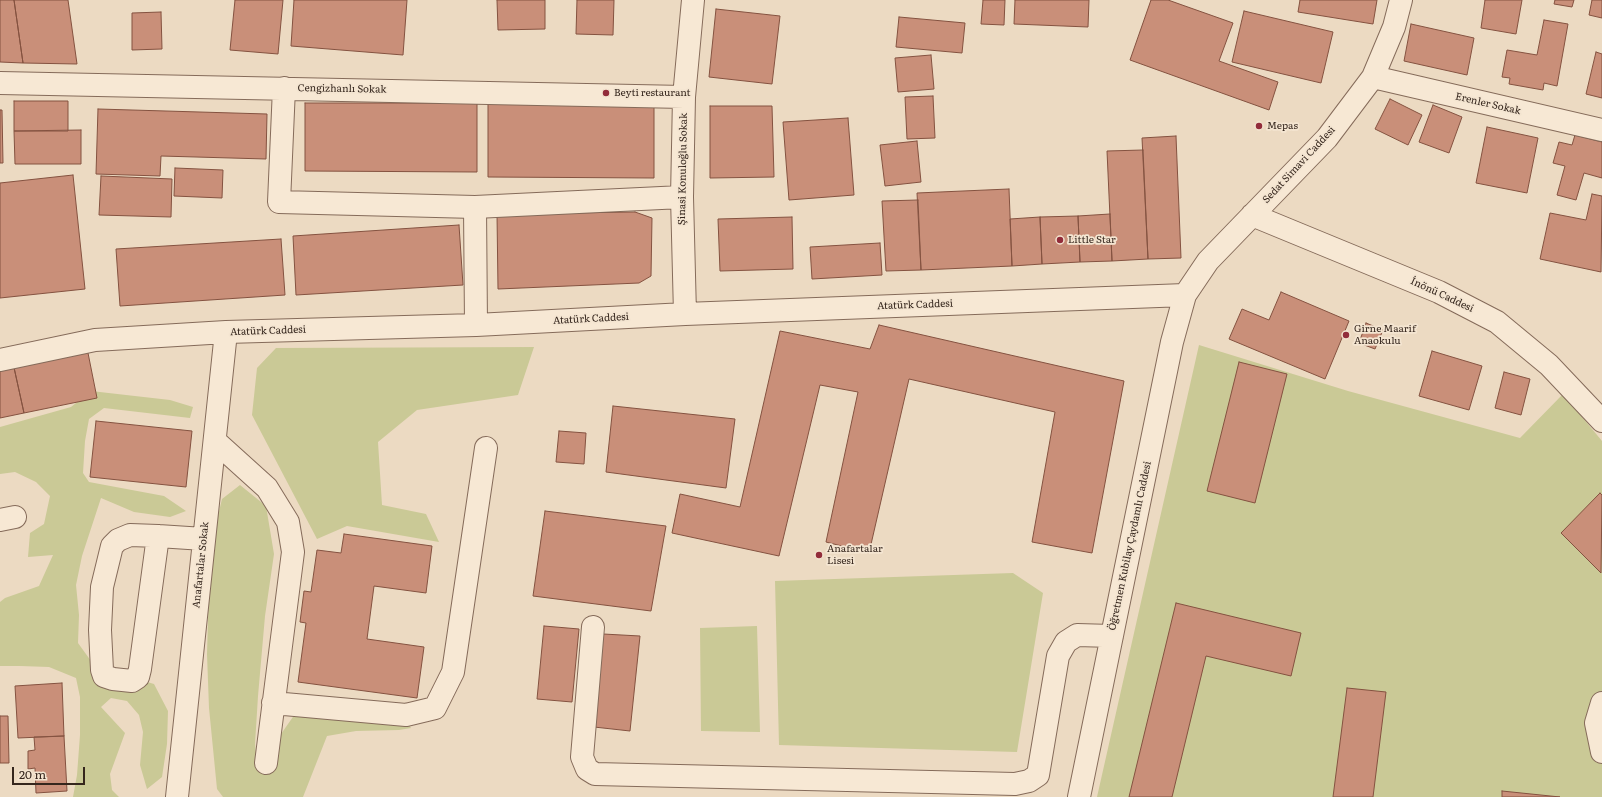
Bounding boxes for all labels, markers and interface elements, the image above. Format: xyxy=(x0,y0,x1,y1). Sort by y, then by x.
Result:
street label: Cengizhanlı Sokak xyxy=(297,82,387,96)
place label: Beyti restaurant xyxy=(614,87,691,99)
marker: Beyti restaurant xyxy=(601,88,611,98)
street label: Erenler Sokak xyxy=(1454,91,1522,117)
street label: Şinasi Konuloğlu Sokak xyxy=(676,113,690,225)
place label: Mepas xyxy=(1267,120,1298,132)
marker: Mepas xyxy=(1254,121,1264,131)
street label: Sedat Simavi Caddesi xyxy=(1260,124,1338,206)
place label: Little Star xyxy=(1068,234,1116,246)
marker: Little Star xyxy=(1055,235,1065,245)
street label: İnönü Caddesi xyxy=(1409,275,1475,315)
street label: Atatürk Caddesi xyxy=(877,298,953,312)
street label: Atatürk Caddesi xyxy=(553,311,629,327)
place label: Girne Maarif Anaokulu xyxy=(1354,323,1416,346)
street label: Atatürk Caddesi xyxy=(230,324,306,338)
marker: Girne Maarif Anaokulu xyxy=(1341,330,1351,340)
street label: Öğretmen Kubilay Çaydamlı Caddesi xyxy=(1106,460,1154,632)
street label: Anafartalar Sokak xyxy=(190,521,212,609)
place label: Anafartalar Lisesi xyxy=(827,543,883,566)
marker: Anafartalar Lisesi xyxy=(814,550,824,560)
scale bar xyxy=(14,759,87,785)
text: 20 m xyxy=(19,765,46,783)

